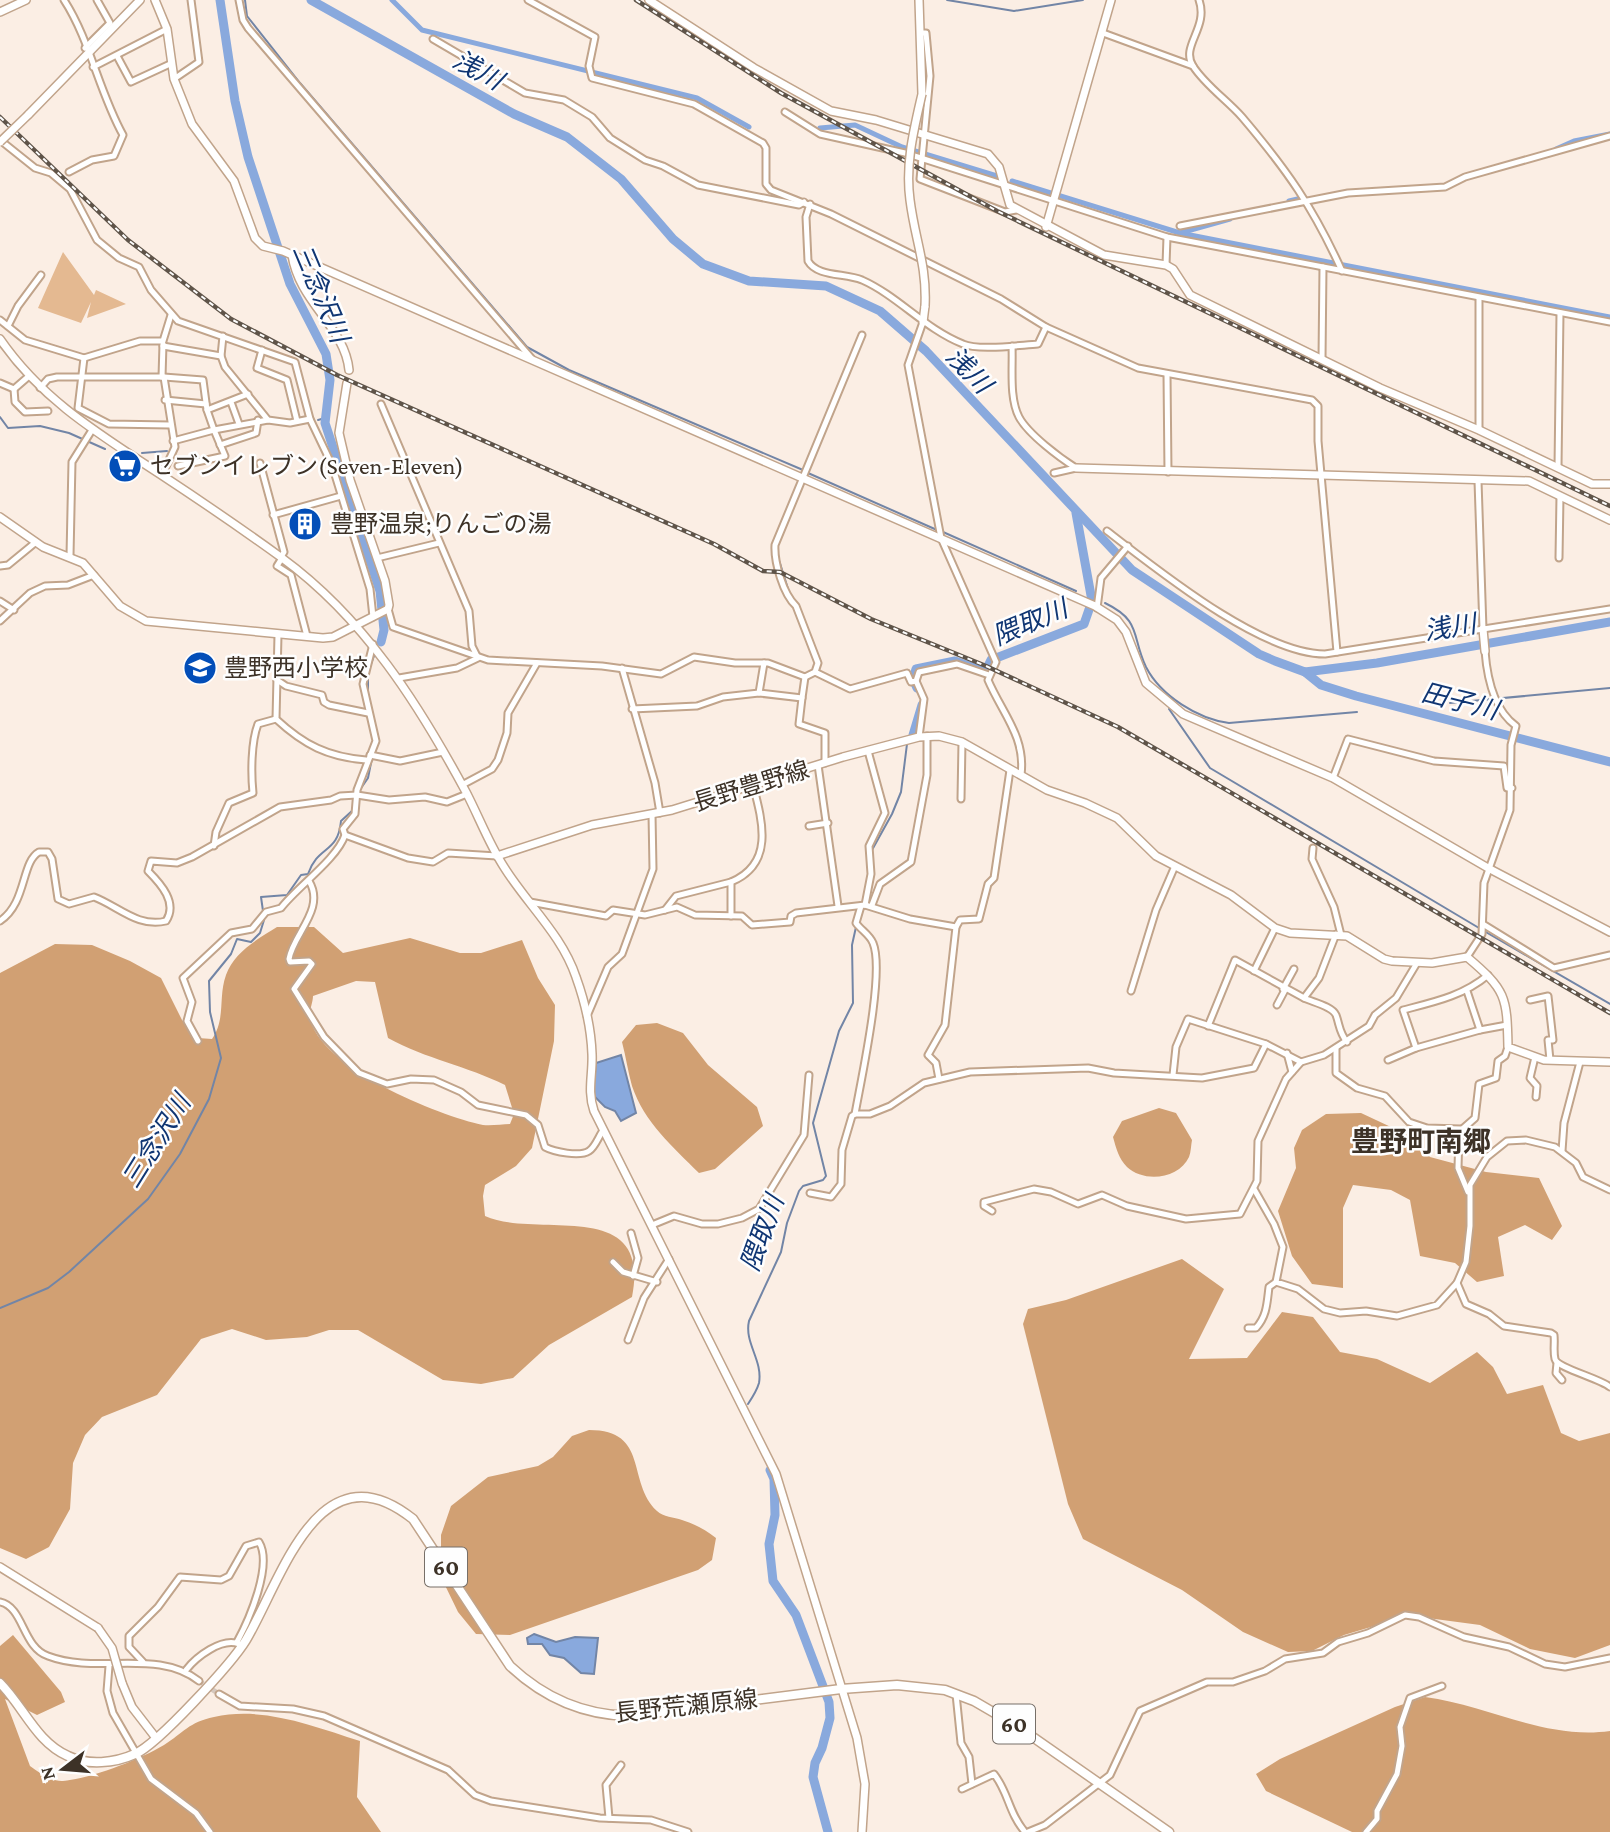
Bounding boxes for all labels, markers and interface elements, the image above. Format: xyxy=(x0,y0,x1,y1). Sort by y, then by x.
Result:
water label: 浅川 xyxy=(448,45,510,97)
water label: 三念沢川 xyxy=(287,240,355,349)
water label: 浅川 xyxy=(940,342,999,401)
supermarket icon: セブンイレブン(Seven-Eleven) xyxy=(106,447,144,485)
place label: セブンイレブン(Seven-Eleven) xyxy=(150,452,464,480)
building icon: 豊野温泉;りんごの湯 xyxy=(286,505,324,543)
place label: 豊野温泉;りんごの湯 xyxy=(330,510,551,537)
water label: 隈取川 xyxy=(989,593,1075,651)
water label: 浅川 xyxy=(1422,609,1481,646)
school or university icon: 豊野西小学校 xyxy=(181,649,219,687)
place label: 豊野西小学校 xyxy=(224,654,368,681)
water label: 田子川 xyxy=(1419,678,1504,726)
street label: 長野豊野線 xyxy=(690,755,812,816)
water label: 三念沢川 xyxy=(117,1087,198,1193)
district label: 豊野町南郷 xyxy=(1351,1126,1491,1157)
water label: 隈取川 xyxy=(736,1189,790,1275)
road number: 60 xyxy=(425,1548,467,1586)
street label: 長野荒瀬原線 xyxy=(613,1685,759,1726)
road number: 60 xyxy=(993,1704,1035,1744)
north arrow xyxy=(28,1734,98,1804)
text: N xyxy=(35,1764,59,1783)

